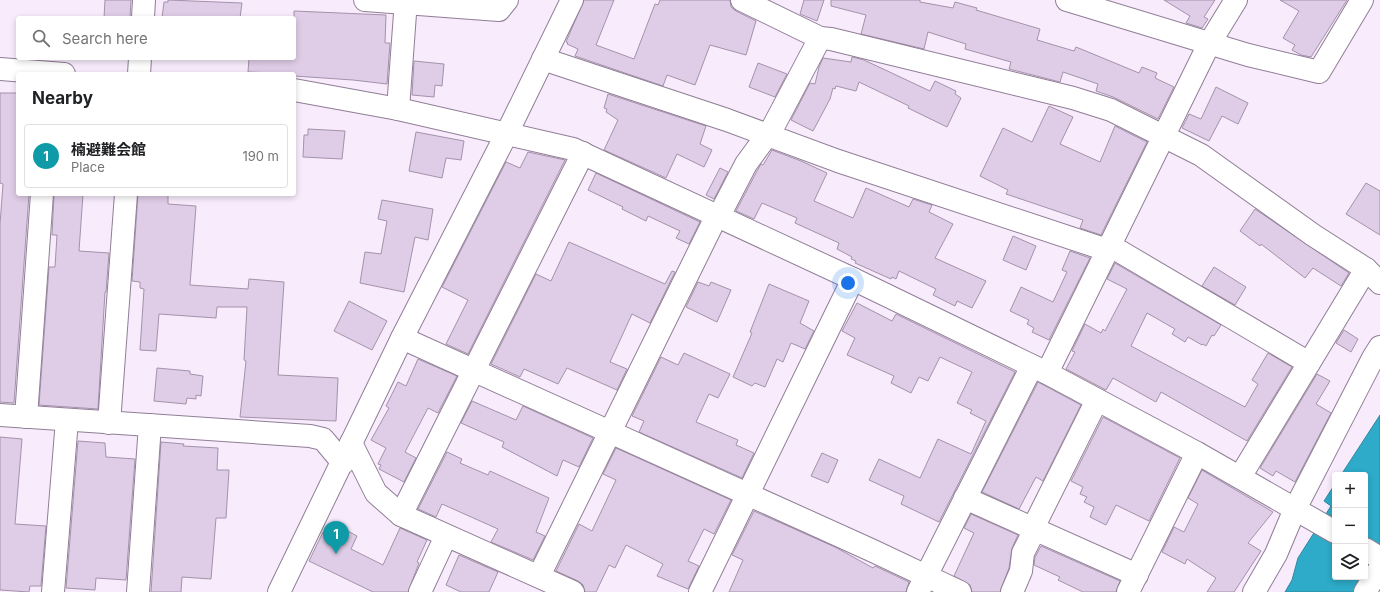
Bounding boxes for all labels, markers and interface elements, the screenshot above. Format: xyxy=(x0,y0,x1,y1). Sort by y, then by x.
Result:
search box xyxy=(16,16,296,60)
icon: search xyxy=(30,27,52,49)
text: Search here xyxy=(62,29,148,48)
text: Nearby xyxy=(32,88,93,108)
text: 楠避難会館 xyxy=(71,140,146,159)
text: 1 xyxy=(43,148,49,164)
text: 190 m xyxy=(242,148,279,164)
text: Place xyxy=(71,159,105,175)
your location xyxy=(838,273,858,293)
map controls xyxy=(1332,472,1368,580)
button: + xyxy=(1332,472,1368,508)
button: − xyxy=(1332,508,1368,544)
pin: 1 xyxy=(323,521,349,554)
button: layers xyxy=(1332,544,1368,580)

